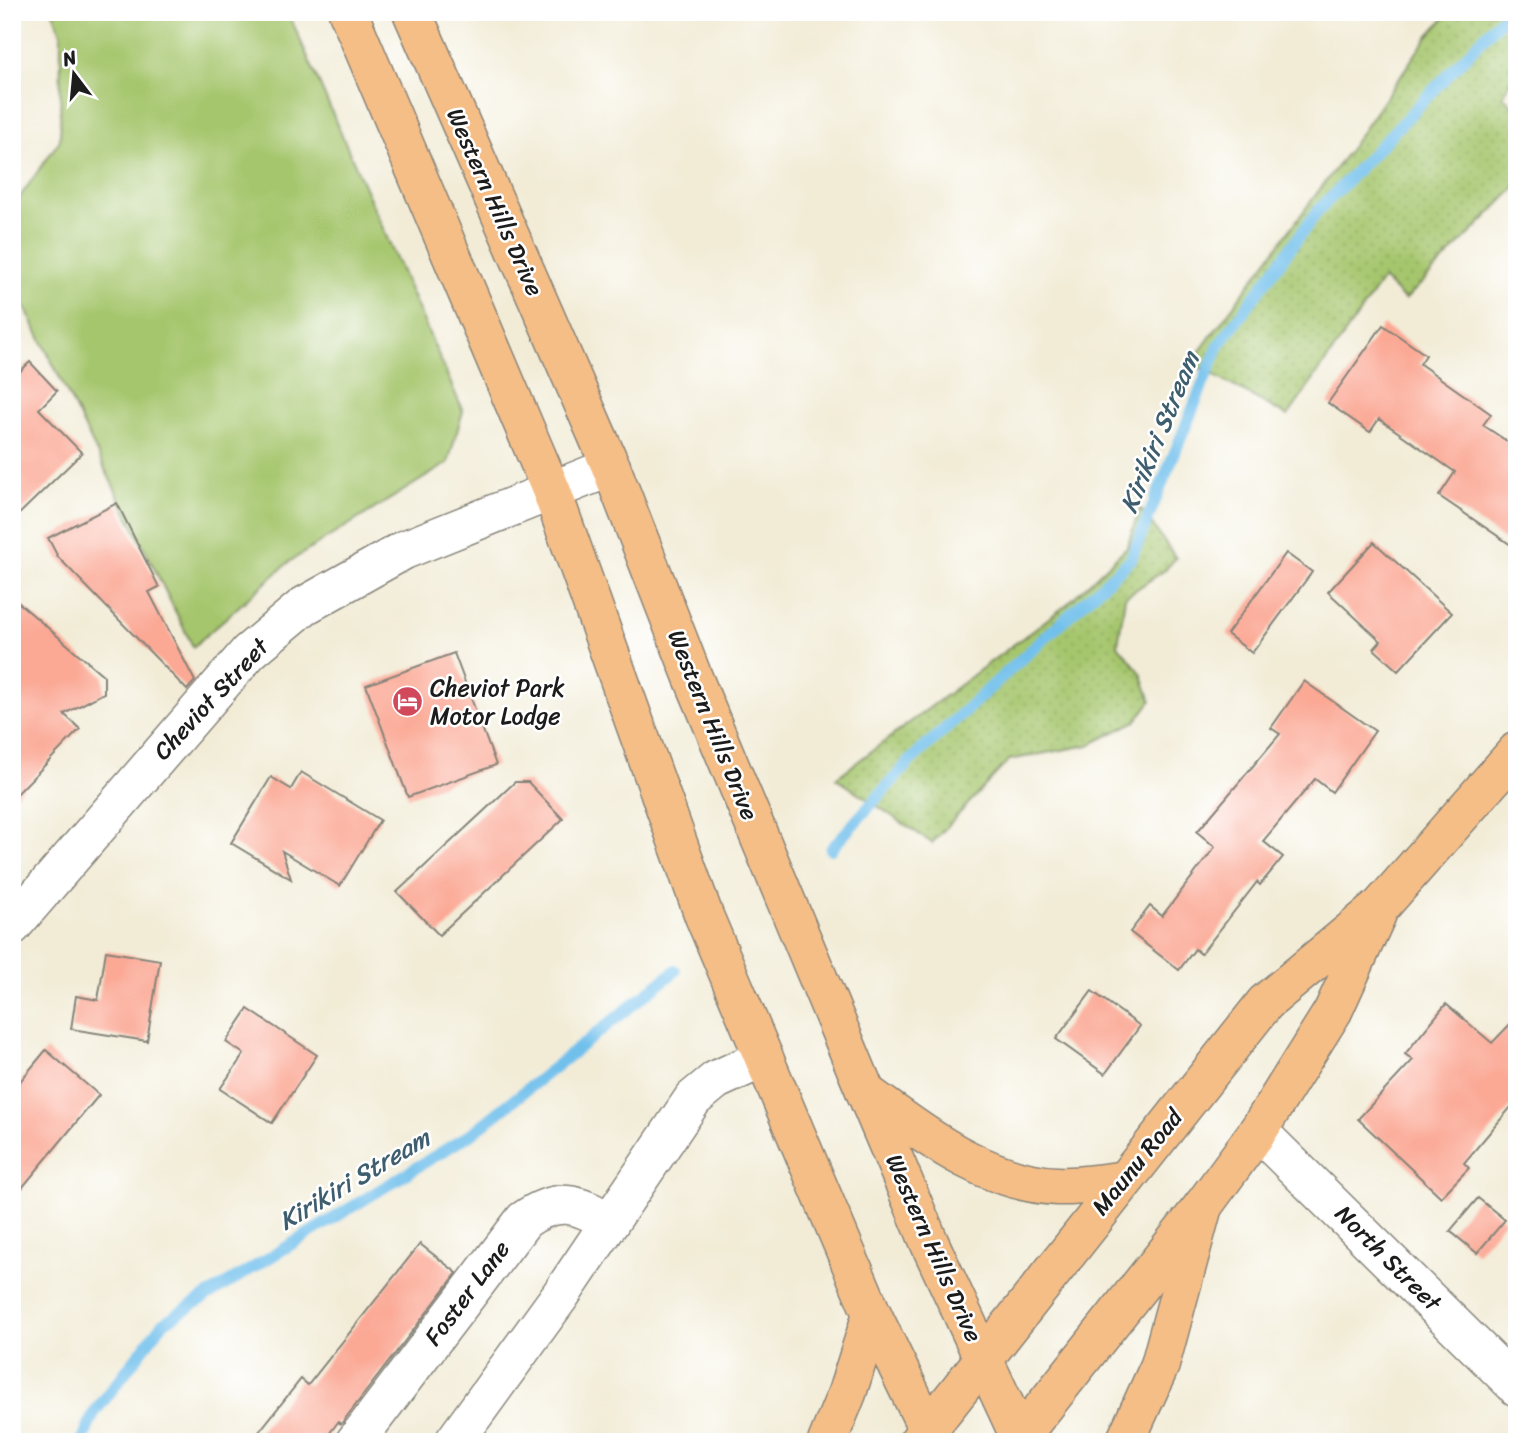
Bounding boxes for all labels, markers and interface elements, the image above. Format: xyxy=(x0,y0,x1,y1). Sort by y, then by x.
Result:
north arrow xyxy=(38,38,108,108)
text: N xyxy=(58,40,81,76)
street label: Western Hills Drive xyxy=(435,101,555,303)
water label: Kirikiri Stream xyxy=(1106,342,1213,520)
street label: Western Hills Drive xyxy=(656,623,770,827)
street label: Cheviot Street xyxy=(143,627,280,770)
place label: Cheviot Park Motor Lodge xyxy=(430,667,565,737)
hotel icon: Cheviot Park Motor Lodge xyxy=(390,685,424,719)
street label: Maunu Road xyxy=(1080,1098,1194,1225)
water label: Kirikiri Stream xyxy=(269,1114,441,1243)
street label: Western Hills Drive xyxy=(874,1147,994,1349)
street label: North Street xyxy=(1324,1194,1452,1322)
street label: Foster Lane xyxy=(413,1231,521,1355)

